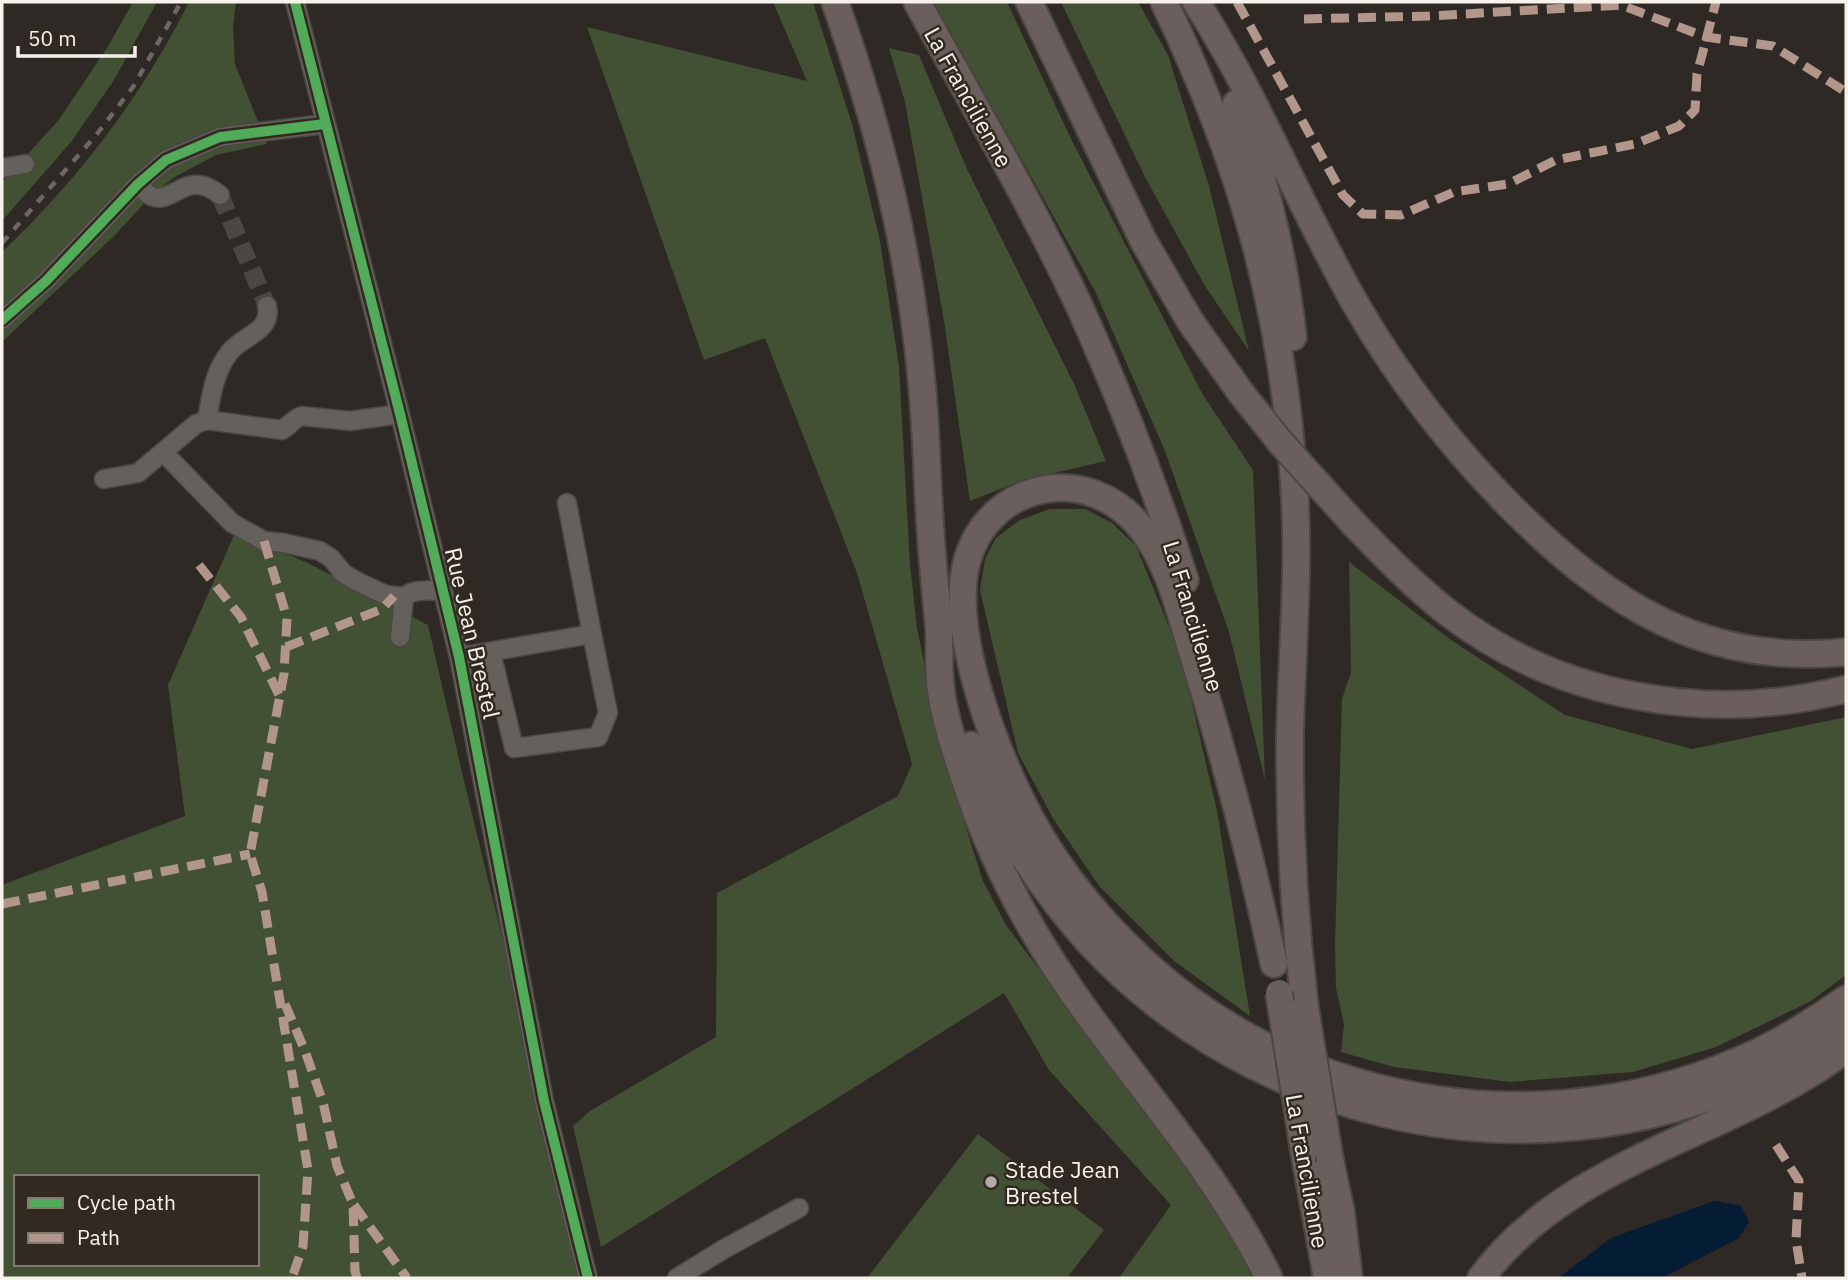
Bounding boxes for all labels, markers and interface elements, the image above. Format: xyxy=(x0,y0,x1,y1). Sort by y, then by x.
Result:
scale bar xyxy=(18,14,135,58)
street label: La Francilienne xyxy=(918,22,1020,172)
text: 50 m xyxy=(28,24,77,52)
street label: La Francilienne xyxy=(1157,537,1231,695)
street label: Rue Jean Brestel xyxy=(439,544,507,722)
street label: La Francilienne xyxy=(1280,1092,1336,1250)
place label: Stade Jean Brestel xyxy=(1005,1154,1120,1210)
marker: Stade Jean Brestel xyxy=(983,1174,999,1190)
legend xyxy=(14,1175,259,1266)
text: Cycle path xyxy=(77,1188,176,1216)
text: Path xyxy=(77,1223,120,1251)

